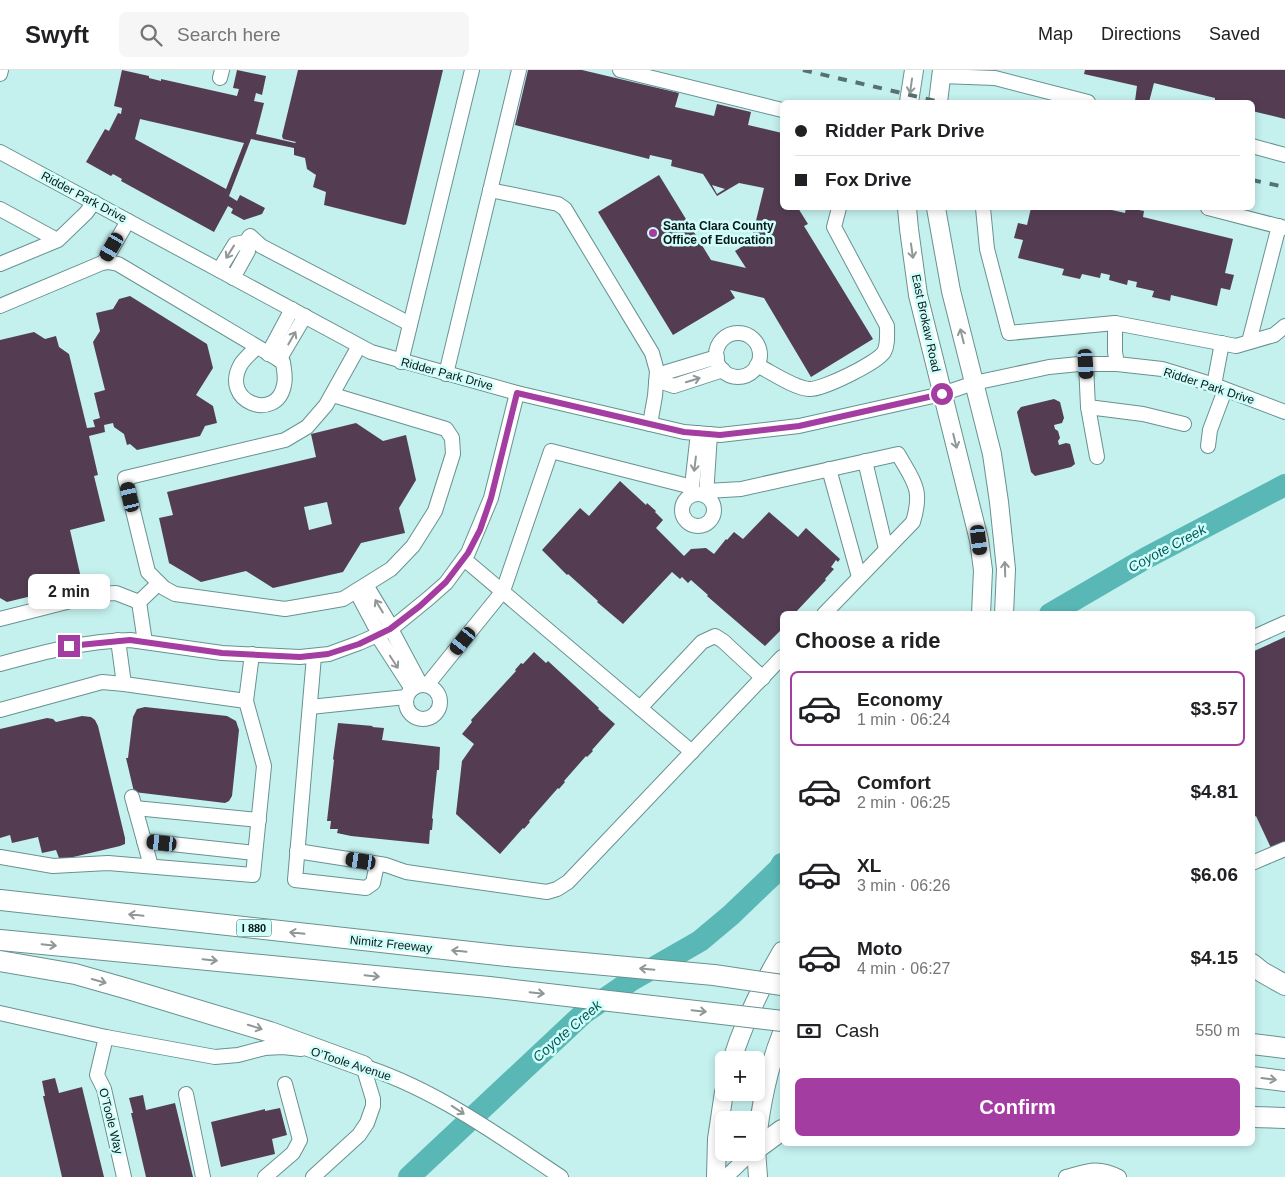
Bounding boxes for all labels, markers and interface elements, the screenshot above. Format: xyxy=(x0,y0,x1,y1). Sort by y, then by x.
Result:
search box xyxy=(119,12,469,57)
text: Swyft xyxy=(25,21,89,48)
icon: search xyxy=(137,21,165,49)
text: Search here xyxy=(177,24,281,45)
text: Map xyxy=(1038,24,1073,44)
text: Directions xyxy=(1101,24,1181,44)
text: Saved xyxy=(1209,24,1260,44)
one-way arrow xyxy=(906,78,916,94)
text: Ridder Park Drive xyxy=(825,120,984,141)
street label: Ridder Park Drive xyxy=(39,169,129,226)
text: Fox Drive xyxy=(825,169,912,190)
place label: Santa Clara County Office of Education xyxy=(663,219,774,247)
marker: Santa Clara County Office of Education xyxy=(647,227,659,239)
car xyxy=(98,230,125,264)
one-way arrow xyxy=(907,243,917,259)
one-way arrow xyxy=(224,244,234,258)
street label: East Brokaw Road xyxy=(909,273,943,373)
one-way arrow xyxy=(957,328,966,344)
one-way arrow xyxy=(288,332,298,346)
car xyxy=(1077,349,1094,379)
street label: Ridder Park Drive xyxy=(399,355,495,393)
street label: Ridder Park Drive xyxy=(1162,365,1256,407)
one-way arrow xyxy=(684,374,700,384)
route start xyxy=(931,383,953,405)
one-way arrow xyxy=(951,432,960,448)
one-way arrow xyxy=(690,456,700,472)
car xyxy=(119,481,140,513)
water label: Coyote Creek xyxy=(1125,520,1209,575)
car xyxy=(969,524,988,556)
one-way arrow xyxy=(1001,561,1010,577)
callout: 2 min xyxy=(28,574,110,608)
text: 2 min xyxy=(48,583,90,600)
one-way arrow xyxy=(373,600,383,614)
car xyxy=(447,625,478,657)
text: Choose a ride xyxy=(795,628,940,653)
route end xyxy=(58,635,80,657)
one-way arrow xyxy=(389,655,400,669)
icon: car xyxy=(797,686,842,731)
text: Economy xyxy=(857,689,943,710)
text: $3.57 xyxy=(1190,698,1238,719)
text: 1 min · 06:24 xyxy=(857,711,950,728)
icon: car xyxy=(797,769,842,814)
text: Comfort xyxy=(857,772,931,793)
text: $4.81 xyxy=(1190,781,1238,802)
text: 2 min · 06:25 xyxy=(857,794,950,811)
car xyxy=(146,834,177,852)
car xyxy=(345,851,376,871)
icon: car xyxy=(797,852,842,897)
text: XL xyxy=(857,855,881,876)
text: $6.06 xyxy=(1190,864,1238,885)
text: 3 min · 06:26 xyxy=(857,877,950,894)
one-way arrow xyxy=(128,910,144,920)
road number: I 880 xyxy=(236,920,272,936)
one-way arrow xyxy=(290,928,306,938)
street label: Nimitz Freeway xyxy=(349,933,433,955)
icon: car xyxy=(797,935,842,980)
text: Moto xyxy=(857,938,902,959)
one-way arrow xyxy=(40,940,56,950)
one-way arrow xyxy=(451,946,467,956)
text: $4.15 xyxy=(1190,947,1238,968)
one-way arrow xyxy=(202,956,218,965)
text: 4 min · 06:27 xyxy=(857,960,950,977)
one-way arrow xyxy=(640,964,656,974)
one-way arrow xyxy=(364,971,380,981)
one-way arrow xyxy=(91,977,107,986)
one-way arrow xyxy=(529,988,545,998)
water label: Coyote Creek xyxy=(529,996,605,1065)
one-way arrow xyxy=(691,1006,707,1016)
icon: cash xyxy=(795,1017,823,1045)
text: Cash xyxy=(835,1020,879,1041)
text: 550 m xyxy=(1196,1022,1240,1039)
one-way arrow xyxy=(246,1023,262,1033)
street label: O’Toole Avenue xyxy=(309,1044,393,1084)
map controls xyxy=(715,1051,765,1161)
button: + xyxy=(715,1051,765,1101)
one-way arrow xyxy=(1260,1074,1276,1084)
button: Confirm xyxy=(795,1078,1240,1136)
street label: O’Toole Way xyxy=(96,1087,126,1155)
one-way arrow xyxy=(451,1105,465,1115)
button: − xyxy=(715,1111,765,1161)

